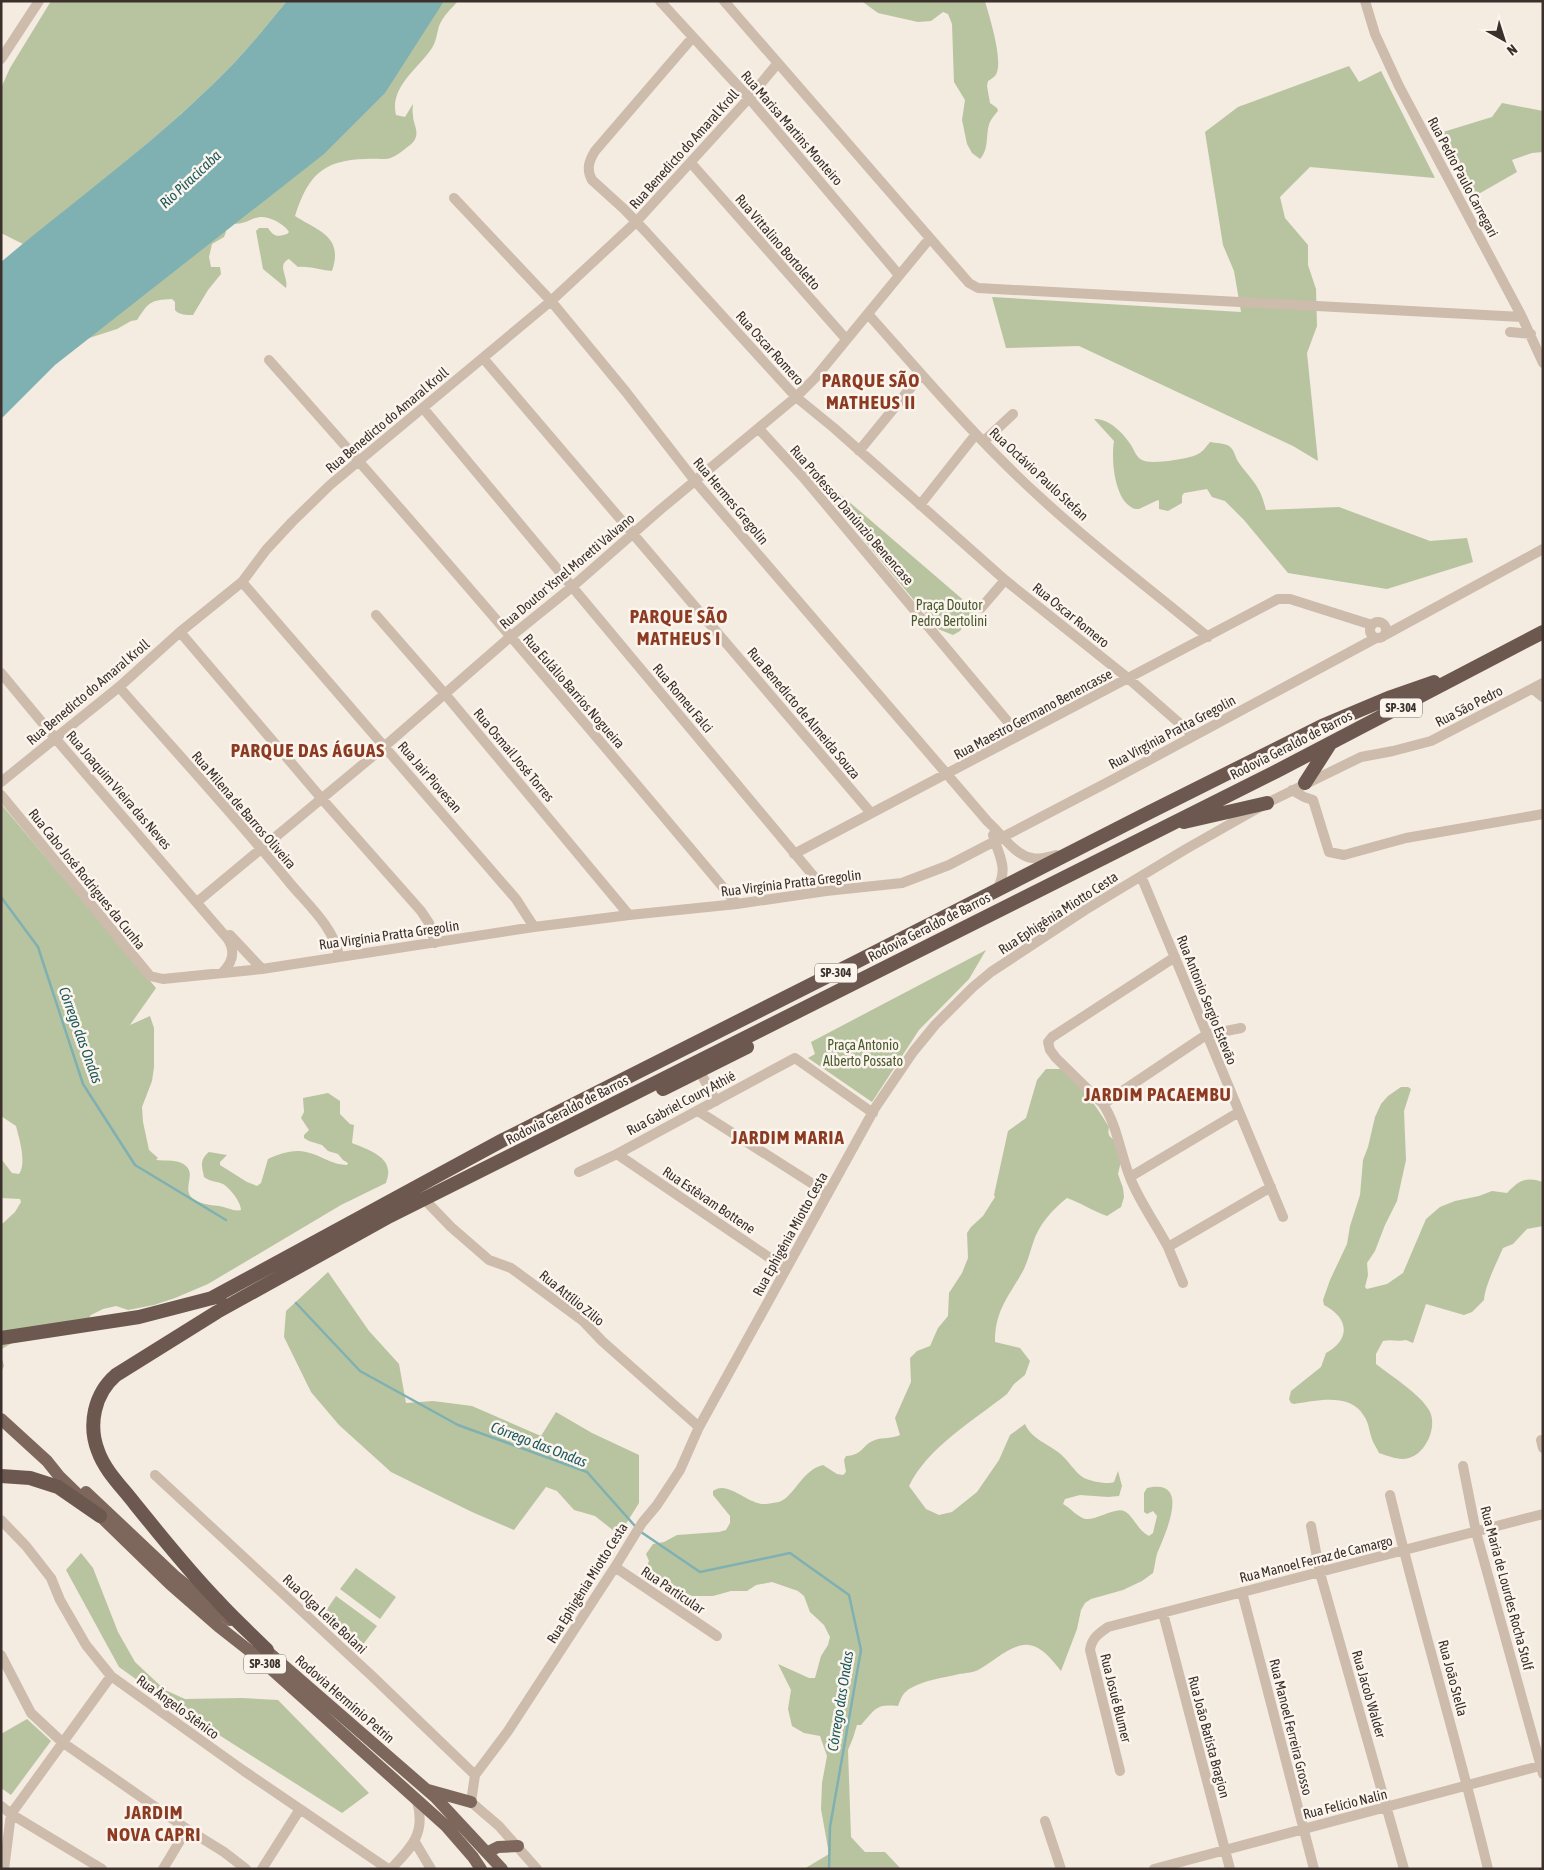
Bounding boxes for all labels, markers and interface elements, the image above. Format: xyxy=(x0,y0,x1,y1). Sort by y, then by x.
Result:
north arrow xyxy=(1479,15,1529,65)
text: N xyxy=(1504,41,1520,59)
street label: Rua Marisa Martins Monteiro xyxy=(738,67,846,189)
street label: Rua Benedicto do Amaral Kroll xyxy=(626,86,742,212)
street label: Rua Pedro Paulo Carregari xyxy=(1425,114,1501,240)
water label: Rio Piracicaba xyxy=(156,146,224,212)
street label: Rua Vittalino Bortoletto xyxy=(732,191,824,293)
street label: Rua Oscar Romero xyxy=(733,308,807,388)
street label: Rua Benedicto do Amaral Kroll xyxy=(322,364,452,476)
district label: PARQUE SÃO MATHEUS II xyxy=(822,369,920,413)
street label: Rua Octávio Paulo Stefan xyxy=(986,424,1092,524)
street label: Rua Professor Danúnzio Benencase xyxy=(787,442,917,588)
street label: Rua Hermes Gregolin xyxy=(690,454,772,548)
street label: Rua Doutor Ysnel Moretti Valvano xyxy=(496,510,638,632)
street label: Rua Oscar Romero xyxy=(1030,579,1112,651)
park label: Praça Doutor Pedro Bertolini xyxy=(911,597,987,629)
district label: PARQUE SÃO MATHEUS I xyxy=(630,605,728,649)
street label: Rua Eulálio Barrios Nogueira xyxy=(520,631,628,751)
street label: Rua Benedicto do Amaral Kroll xyxy=(23,636,153,748)
street label: Rua Benedicto de Almeida Souza xyxy=(744,644,864,782)
street label: Rua Romeu Falci xyxy=(650,660,716,736)
street label: Rua Maestro Germano Benencasse xyxy=(951,665,1115,763)
street label: Rua São Pedro xyxy=(1433,682,1505,730)
street label: Rua Virgínia Pratta Gregolin xyxy=(1106,692,1238,772)
road number: SP-304 xyxy=(1380,698,1422,718)
street label: Rua Osmail José Torres xyxy=(470,705,558,805)
street label: Rodovia Geraldo de Barros xyxy=(1227,707,1355,783)
street label: Rua Joaquim Vieira das Neves xyxy=(63,727,175,853)
street label: Rua Jair Piovesan xyxy=(395,738,465,816)
district label: PARQUE DAS ÁGUAS xyxy=(231,739,385,761)
street label: Rua Milena de Barros Oliveira xyxy=(189,748,299,872)
street label: Rua Cabo José Rodrigues da Cunha xyxy=(25,805,149,953)
street label: Rua Virgínia Pratta Gregolin xyxy=(720,866,862,900)
street label: Rua Ephigênia Miotto Cesta xyxy=(995,868,1121,958)
street label: Rodovia Geraldo de Barros xyxy=(865,889,993,965)
street label: Rua Virgínia Pratta Gregolin xyxy=(318,917,460,953)
street label: Rua Antonio Sergio Estevão xyxy=(1174,933,1240,1067)
road number: SP-304 xyxy=(815,964,857,982)
water label: Córrego das Ondas xyxy=(56,984,106,1086)
park label: Praça Antonio Alberto Possato xyxy=(823,1037,903,1069)
street label: Rua Gabriel Coury Athié xyxy=(624,1068,738,1138)
street label: Rodovia Geraldo de Barros xyxy=(503,1072,631,1148)
district label: JARDIM PACAEMBU xyxy=(1083,1083,1232,1105)
district label: JARDIM MARIA xyxy=(730,1126,845,1148)
street label: Rua Estêvam Bottene xyxy=(660,1163,758,1237)
street label: Rua Ephigênia Miotto Cesta xyxy=(749,1169,831,1299)
street label: Rua Attílio Zilio xyxy=(536,1267,608,1329)
water label: Córrego das Ondas xyxy=(489,1418,589,1470)
street label: Rua Maria de Lourdes Rocha Stolf xyxy=(1477,1504,1537,1672)
street label: Rua Ephigênia Miotto Cesta xyxy=(543,1520,631,1646)
street label: Rua Manoel Ferraz de Camargo xyxy=(1238,1532,1394,1586)
street label: Rua Particular xyxy=(638,1563,708,1617)
street label: Rua Olga Leite Bolani xyxy=(280,1571,370,1657)
street label: Rua João Stella xyxy=(1435,1638,1471,1718)
street label: Rua Jacob Walder xyxy=(1349,1648,1389,1740)
water label: Córrego das Ondas xyxy=(824,1650,856,1752)
street label: Rodovia Hermínio Petrin xyxy=(292,1652,398,1746)
street label: Rua Josué Blumer xyxy=(1097,1652,1135,1745)
road number: SP-308 xyxy=(244,1655,286,1674)
street label: Rua Manoel Ferreira Grosso xyxy=(1266,1657,1316,1797)
street label: Rua Ângelo Stênico xyxy=(134,1672,222,1742)
street label: Rua João Batista Bragion xyxy=(1185,1674,1233,1800)
street label: Rua Felício Nalin xyxy=(1301,1786,1389,1822)
district label: JARDIM NOVA CAPRI xyxy=(107,1801,201,1845)

